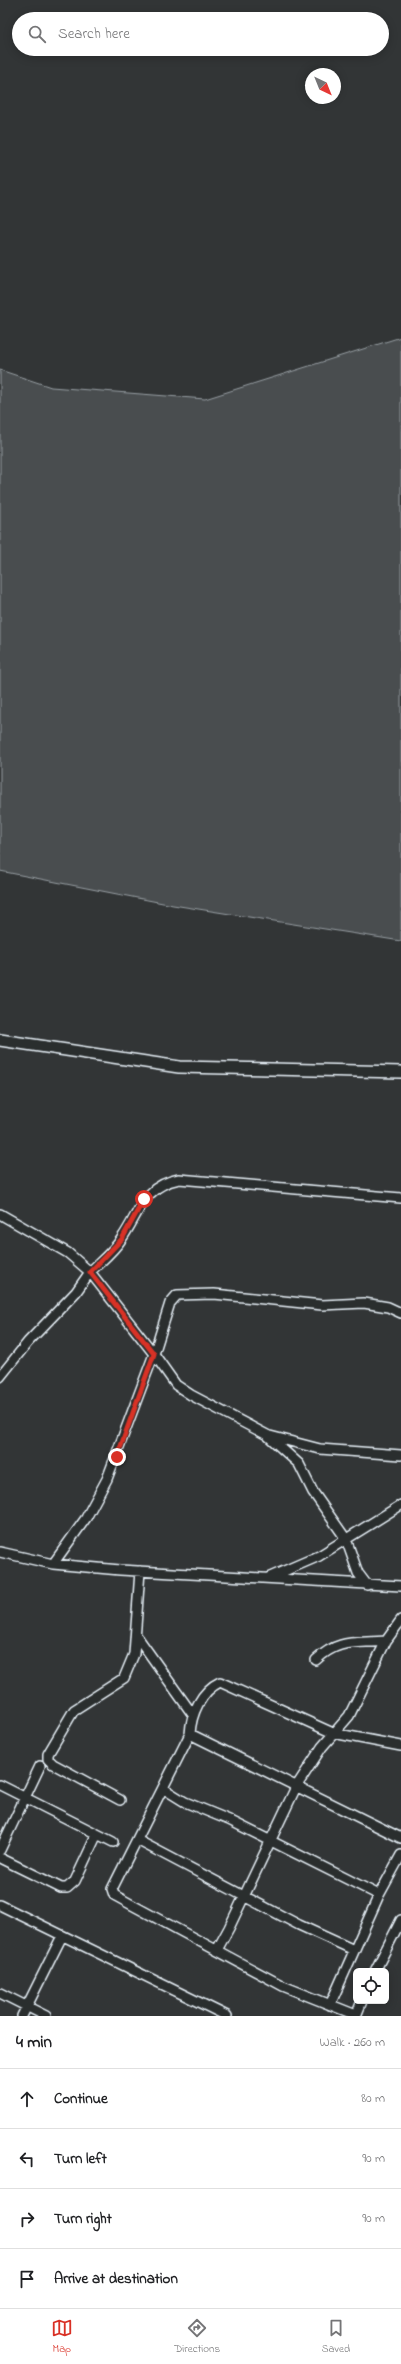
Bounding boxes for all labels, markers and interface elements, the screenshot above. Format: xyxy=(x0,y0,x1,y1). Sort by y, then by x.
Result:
search box xyxy=(12,12,389,56)
icon: search xyxy=(26,23,48,45)
text: Search here xyxy=(58,23,130,45)
north arrow xyxy=(305,68,341,104)
route start xyxy=(135,1190,153,1208)
route end xyxy=(108,1448,126,1466)
map controls xyxy=(353,1968,389,2004)
button: locate xyxy=(353,1968,389,2004)
text: 4 min xyxy=(16,2030,52,2055)
text: Walk · 260 m xyxy=(320,2033,385,2052)
icon: ahead xyxy=(16,2088,38,2110)
text: Continue xyxy=(54,2088,108,2110)
text: 80 m xyxy=(361,2089,385,2108)
icon: left xyxy=(16,2148,38,2170)
text: Turn left xyxy=(54,2148,107,2170)
text: 90 m xyxy=(362,2149,385,2168)
icon: right xyxy=(16,2208,38,2230)
text: Turn right xyxy=(54,2208,112,2230)
text: 90 m xyxy=(362,2209,385,2228)
icon: arrive xyxy=(16,2268,38,2290)
text: Arrive at destination xyxy=(54,2268,178,2290)
tab: Map xyxy=(51,2317,73,2357)
tab: Directions xyxy=(174,2317,220,2357)
tab: Saved xyxy=(322,2317,350,2357)

